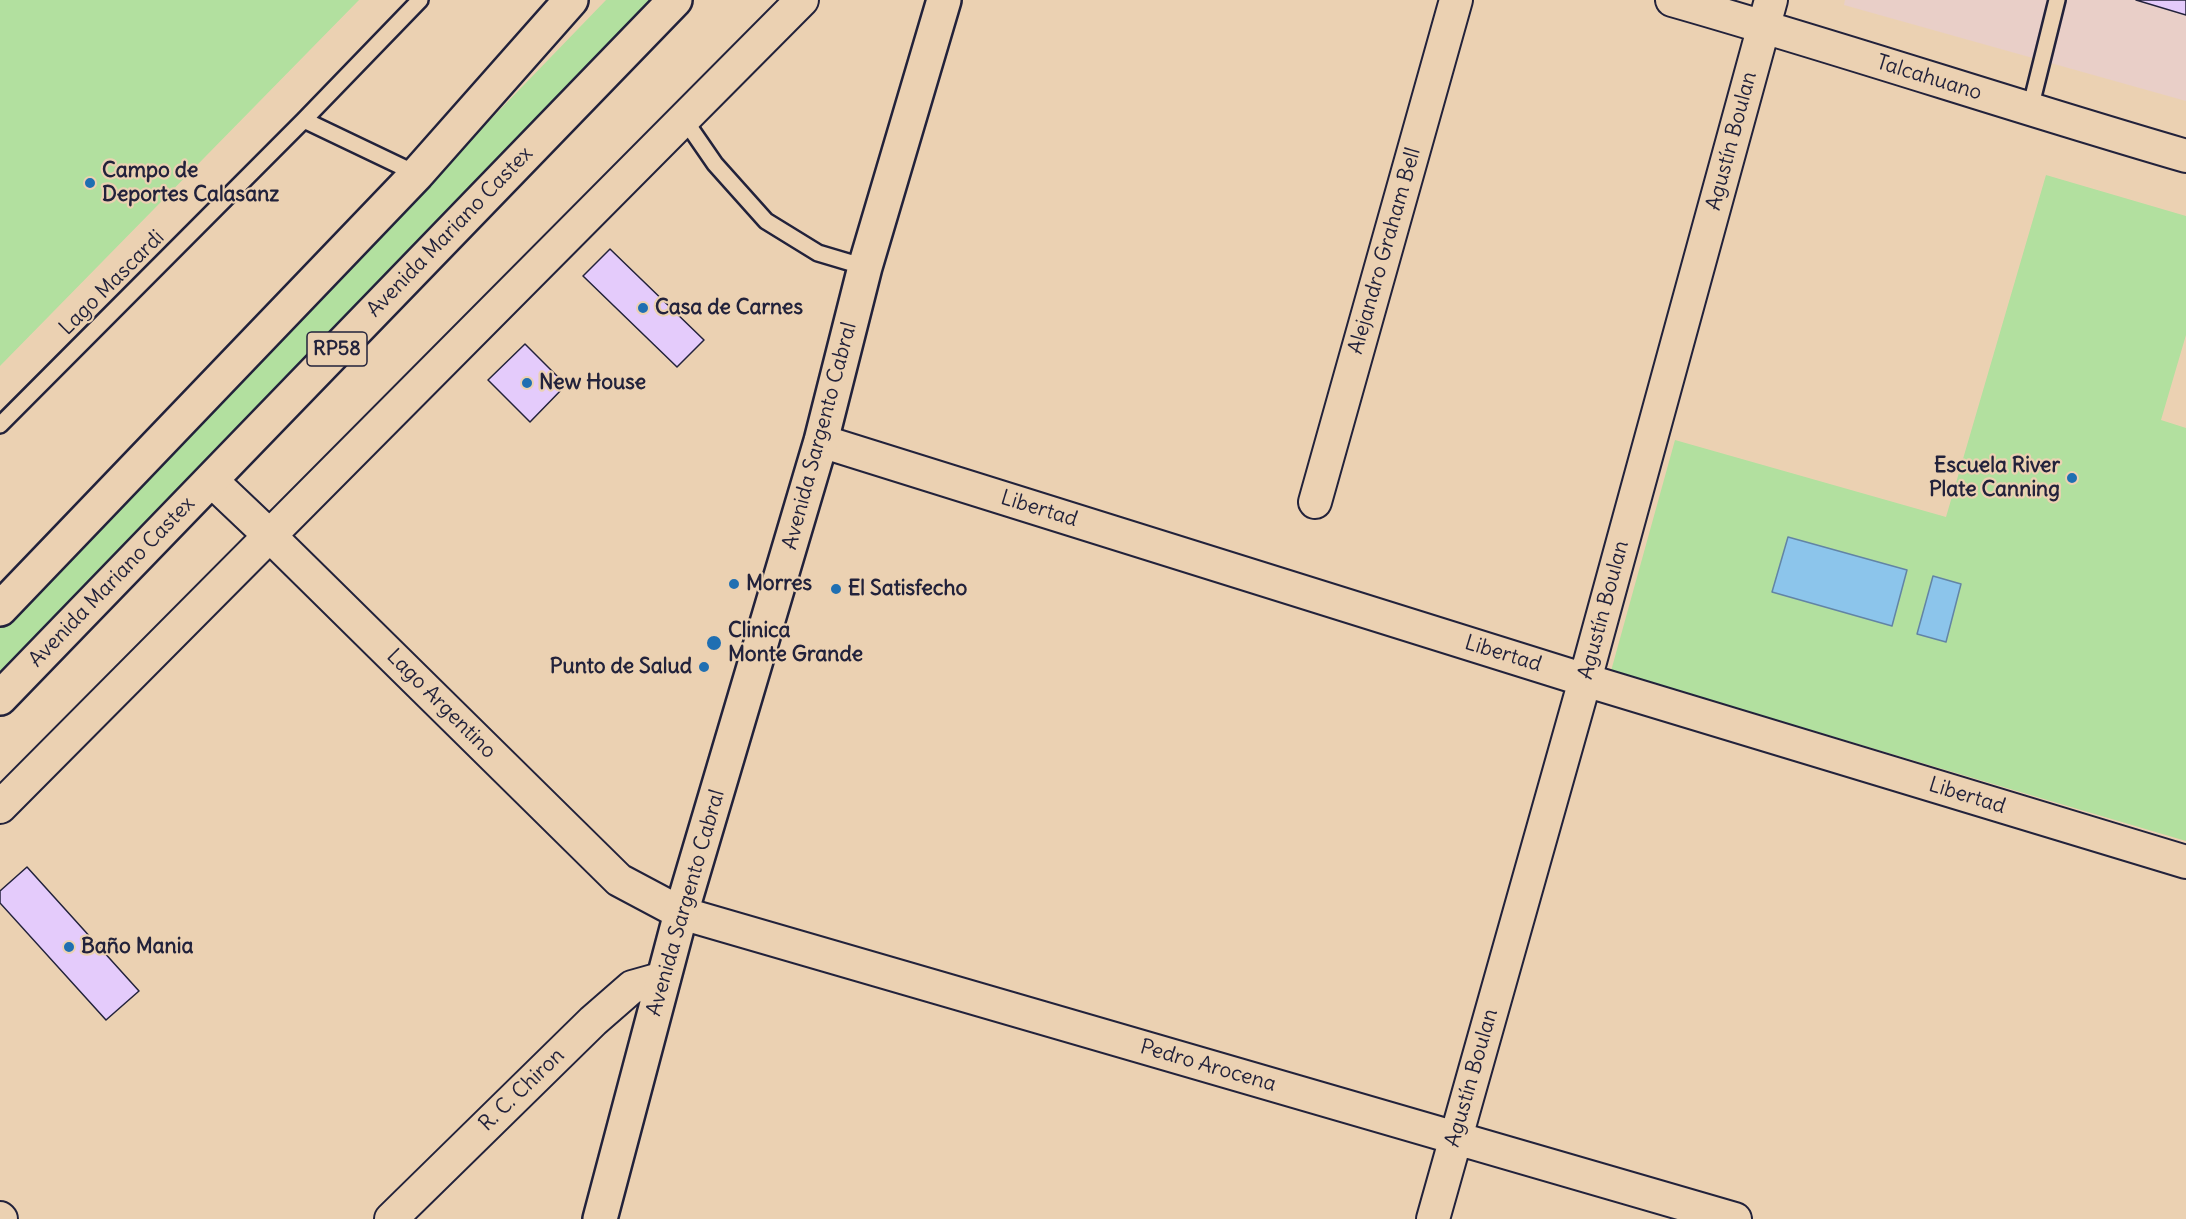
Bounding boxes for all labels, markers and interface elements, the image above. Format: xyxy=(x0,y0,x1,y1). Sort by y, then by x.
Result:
street label: Talcahuano xyxy=(1873,50,1985,106)
street label: Agustín Boulan xyxy=(1701,69,1763,213)
street label: Avenida Mariano Castex xyxy=(362,141,538,323)
street label: Alejandro Graham Bell xyxy=(1343,145,1427,357)
place label: Campo de Deportes Calasanz xyxy=(102,158,279,208)
marker: Campo de Deportes Calasanz xyxy=(83,176,97,190)
street label: Lago Mascardi xyxy=(54,225,170,341)
place label: Casa de Carnes xyxy=(655,295,803,321)
marker: Casa de Carnes xyxy=(636,301,650,315)
street label: Avenida Sargento Cabral xyxy=(778,320,862,552)
road number: RP58 xyxy=(307,332,367,366)
place label: New House xyxy=(539,370,646,396)
marker: New House xyxy=(520,376,534,390)
place label: Escuela River Plate Canning xyxy=(1929,453,2060,503)
marker: Escuela River Plate Canning xyxy=(2065,471,2079,485)
street label: Libertad xyxy=(998,485,1080,533)
street label: Avenida Mariano Castex xyxy=(24,491,200,673)
street label: Agustín Boulan xyxy=(1573,538,1635,682)
place label: Morres xyxy=(746,571,812,597)
place label: El Satisfecho xyxy=(848,576,967,602)
marker: Morres xyxy=(727,577,741,591)
marker: El Satisfecho xyxy=(829,582,843,596)
place label: Clinica Monte Grande xyxy=(728,618,863,668)
street label: Libertad xyxy=(1462,630,1544,678)
marker: Clinica Monte Grande xyxy=(705,634,723,652)
street label: Lago Argentino xyxy=(381,644,501,764)
place label: Punto de Salud xyxy=(550,654,692,680)
marker: Punto de Salud xyxy=(697,660,711,674)
street label: Libertad xyxy=(1926,772,2008,820)
street label: Avenida Sargento Cabral xyxy=(642,787,730,1019)
place label: Baño Mania xyxy=(81,934,193,960)
marker: Baño Mania xyxy=(62,940,76,954)
street label: Agustín Boulan xyxy=(1440,1006,1504,1150)
street label: Pedro Arocena xyxy=(1137,1035,1279,1097)
street label: R. C. Chiron xyxy=(474,1043,570,1137)

